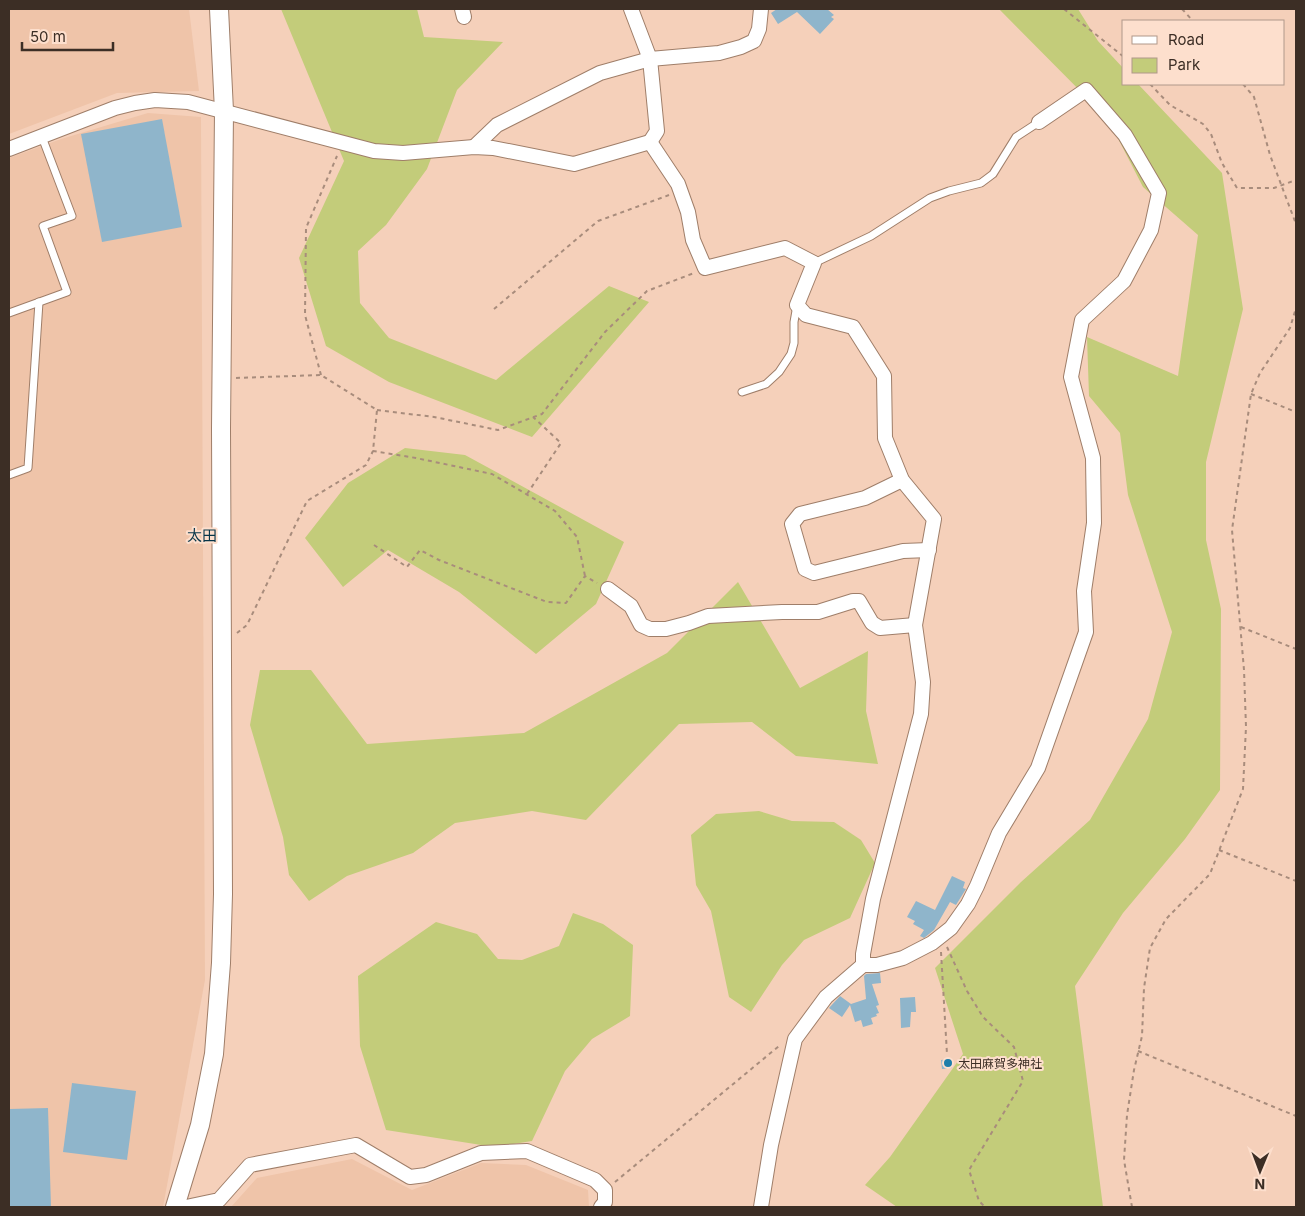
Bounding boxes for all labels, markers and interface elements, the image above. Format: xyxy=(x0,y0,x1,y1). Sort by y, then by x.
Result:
scale bar xyxy=(22,20,114,52)
legend xyxy=(1122,20,1285,85)
text: 50 m xyxy=(30,27,66,46)
text: Road xyxy=(1168,30,1204,49)
text: Park xyxy=(1168,55,1201,74)
district label: 太田 xyxy=(187,526,217,545)
place label: 太田麻賀多神社 xyxy=(958,1056,1042,1071)
marker: 太田麻賀多神社 xyxy=(942,1057,954,1069)
north arrow xyxy=(1235,1146,1285,1196)
text: N xyxy=(1254,1176,1265,1193)

